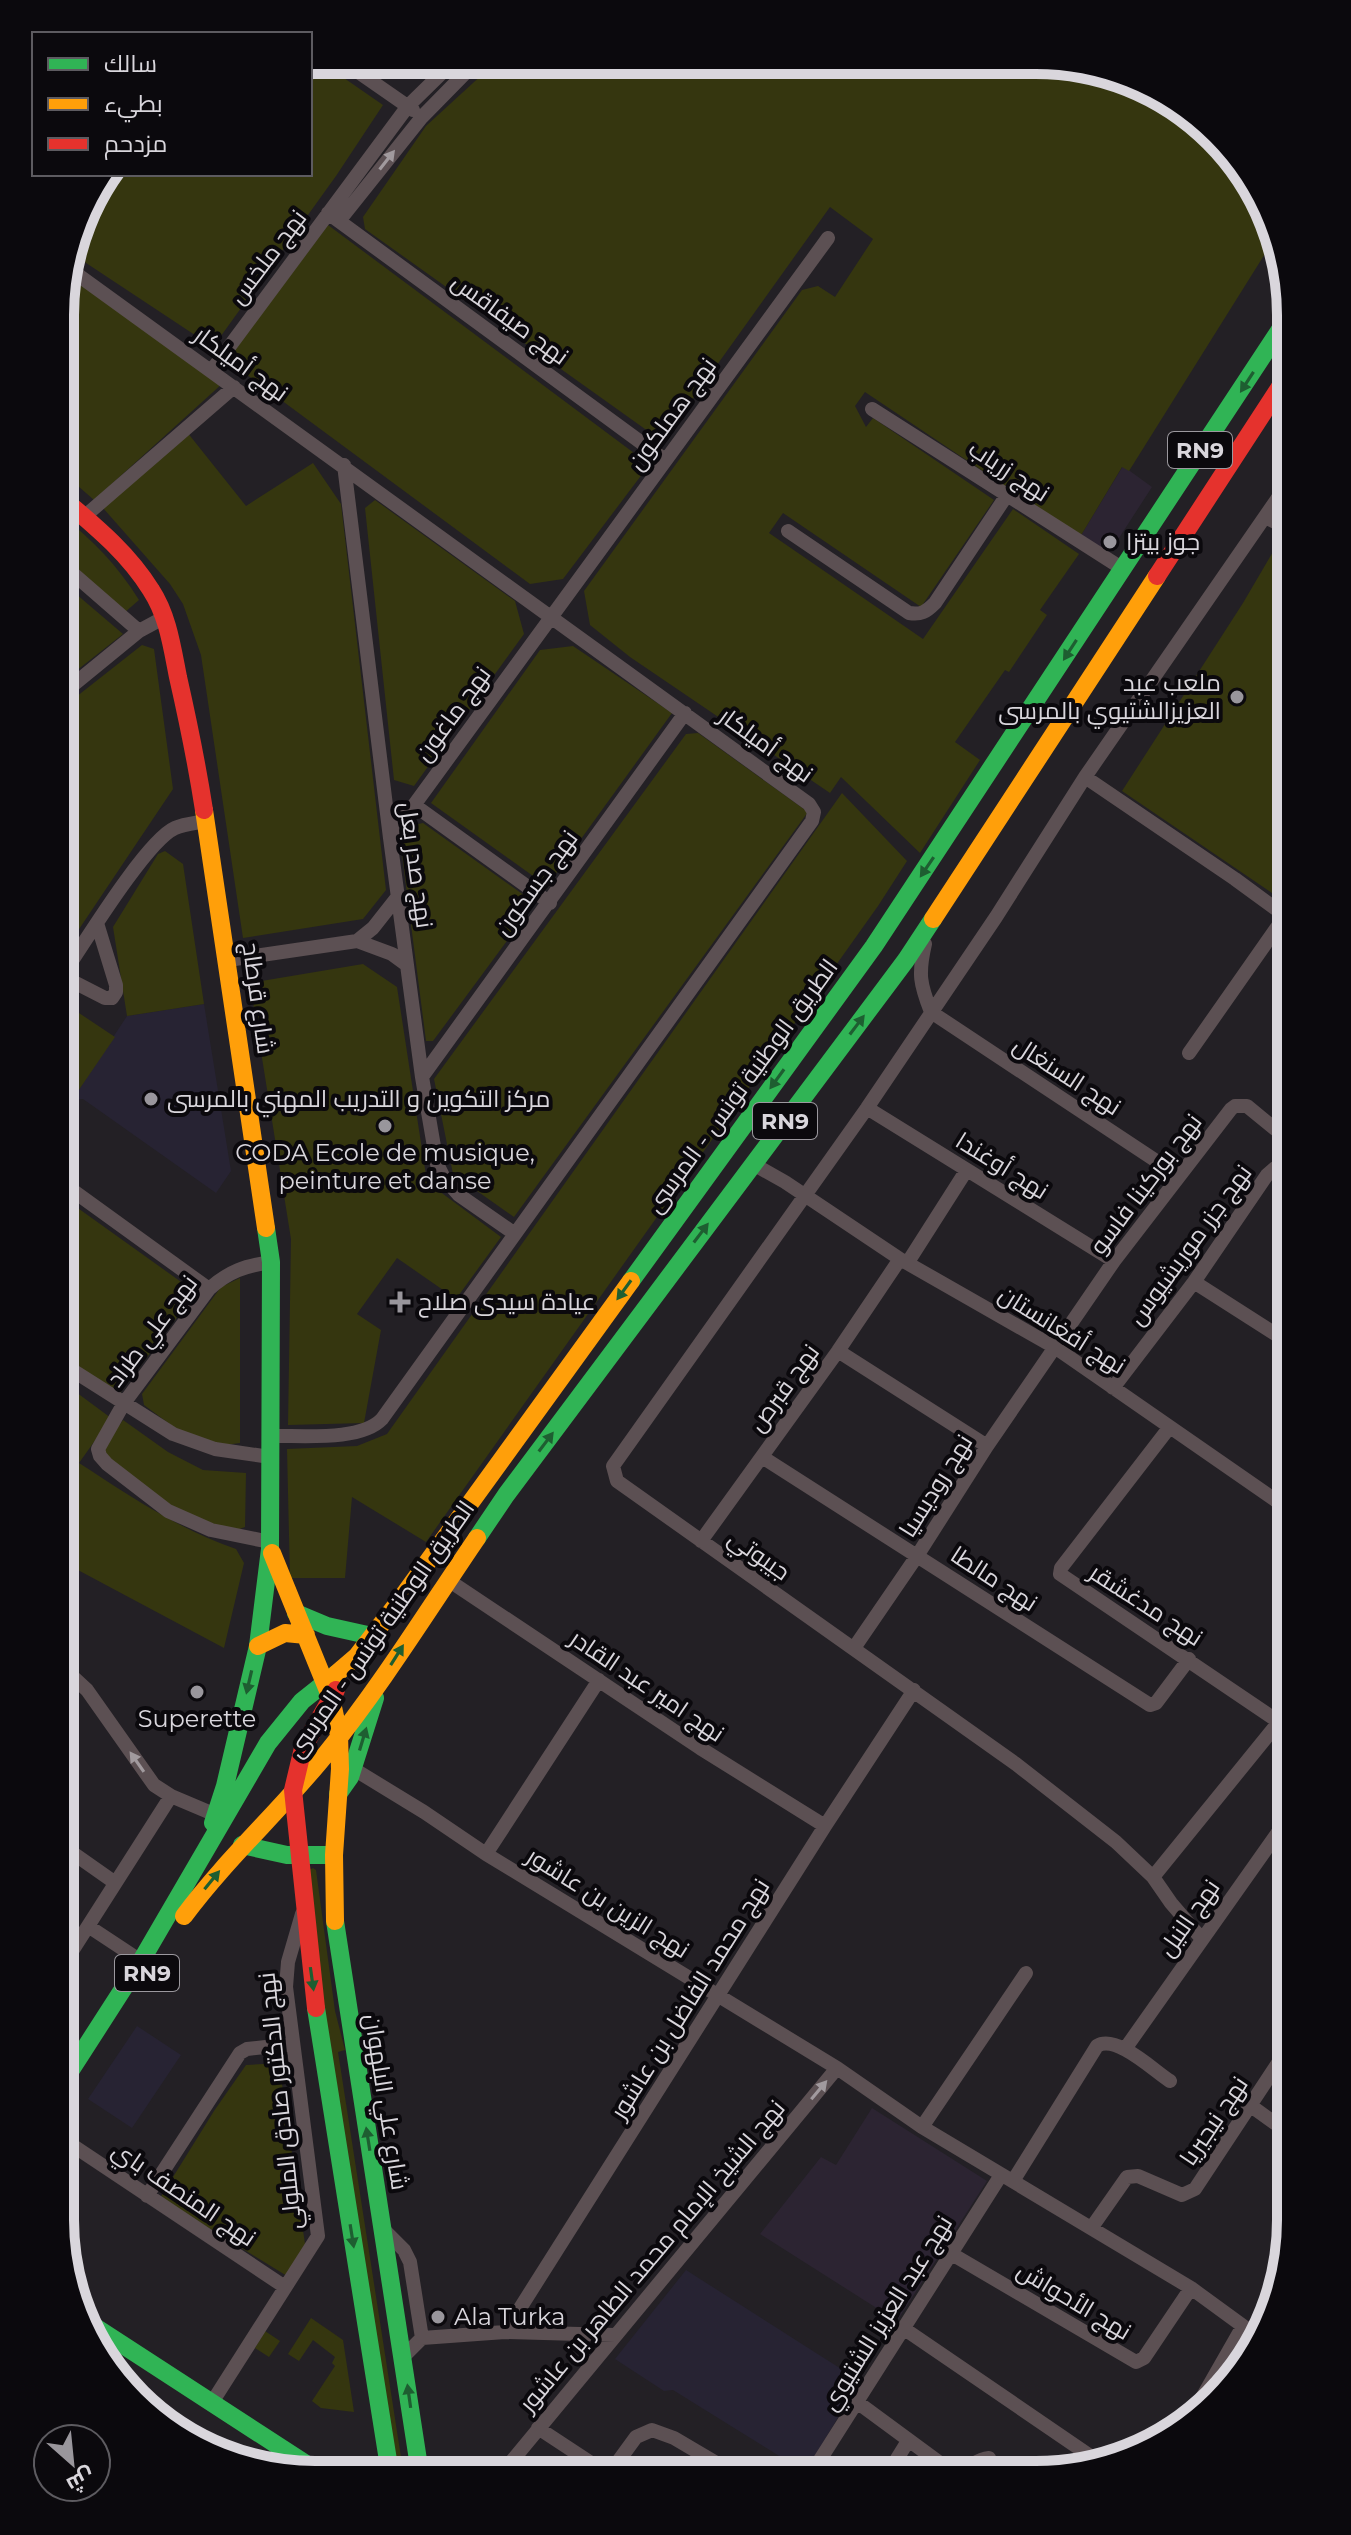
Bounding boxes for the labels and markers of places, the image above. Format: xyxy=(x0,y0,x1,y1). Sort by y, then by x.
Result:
place label: جوز بيتزا xyxy=(1126,527,1200,556)
marker: جوز بيتزا xyxy=(1101,533,1119,551)
place label: ملعب عبد العزيزالشتيوي بالمرسى xyxy=(998,668,1221,729)
marker: ملعب عبد العزيزالشتيوي بالمرسى xyxy=(1228,688,1246,706)
place label: مركز التكوين و التدريب المهني بالمرسى xyxy=(167,1084,550,1118)
marker: مركز التكوين و التدريب المهني بالمرسى xyxy=(142,1090,160,1108)
marker: CODA Ecole de musique, peinture et danse xyxy=(376,1117,394,1135)
place label: CODA Ecole de musique, peinture et danse xyxy=(235,1138,535,1195)
place label: عيادة سيدى صلاح xyxy=(418,1287,595,1318)
marker: عيادة سيدى صلاح xyxy=(389,1291,411,1313)
marker: Superette xyxy=(188,1683,206,1701)
place label: Superette xyxy=(138,1704,256,1733)
place label: Ala Turka xyxy=(454,2302,565,2331)
marker: Ala Turka xyxy=(429,2308,447,2326)

